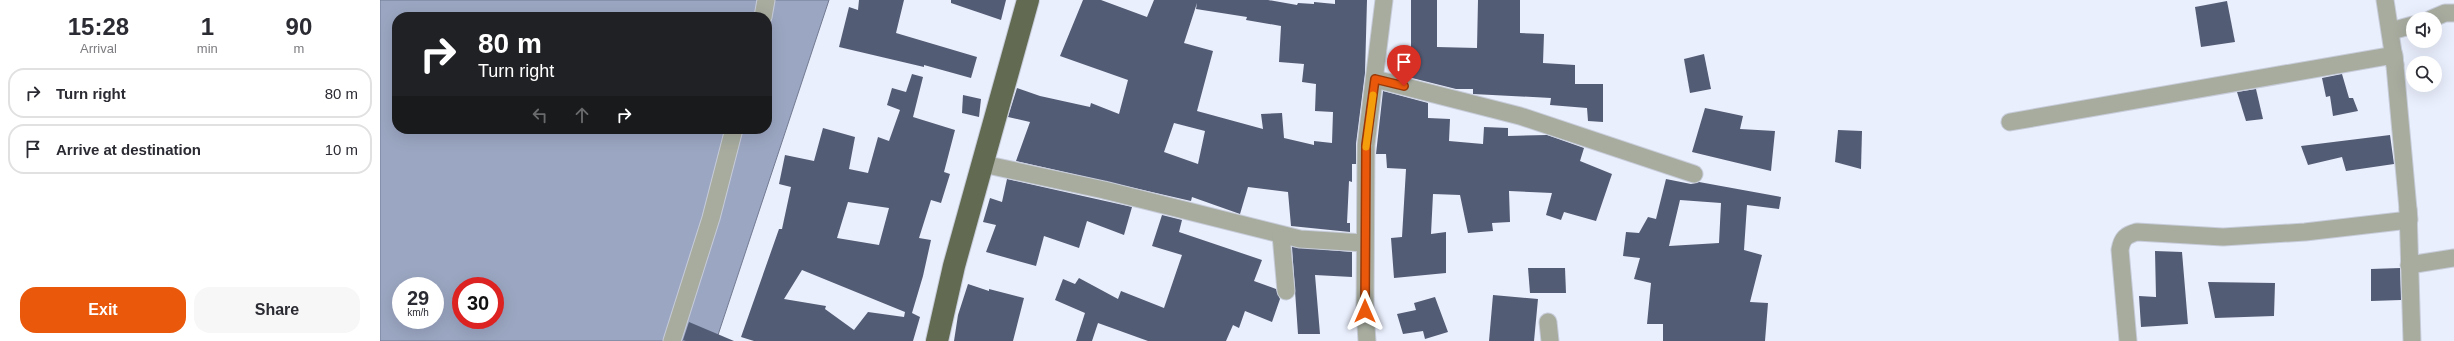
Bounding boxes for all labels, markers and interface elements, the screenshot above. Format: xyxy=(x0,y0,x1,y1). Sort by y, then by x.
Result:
map controls xyxy=(2406,12,2442,92)
button: sound xyxy=(2406,12,2442,48)
text: 15:28 xyxy=(68,13,129,40)
text: 1 xyxy=(201,13,214,40)
text: 90 xyxy=(286,13,312,40)
icon: right xyxy=(412,28,464,80)
text: 80 m xyxy=(478,28,542,59)
text: Arrival xyxy=(80,41,117,56)
text: min xyxy=(197,41,218,56)
text: m xyxy=(293,41,304,56)
pin xyxy=(1387,45,1421,86)
icon: arrive xyxy=(1393,51,1415,73)
button: search xyxy=(2406,56,2442,92)
text: Turn right xyxy=(478,61,554,81)
icon: right xyxy=(22,82,44,104)
text: Turn right xyxy=(56,85,126,102)
text: 80 m xyxy=(325,85,358,102)
icon: left xyxy=(529,104,551,126)
icon: ahead xyxy=(571,104,593,126)
icon: right xyxy=(613,104,635,126)
icon: arrive xyxy=(22,138,44,160)
text: Arrive at destination xyxy=(56,141,201,158)
text: 10 m xyxy=(325,141,358,158)
speed limit sign: 30 xyxy=(452,277,504,329)
button: Exit xyxy=(20,287,186,333)
button: Share xyxy=(194,287,360,333)
text: 29 xyxy=(407,287,429,309)
position arrow xyxy=(1344,290,1386,332)
text: km/h xyxy=(407,307,429,318)

